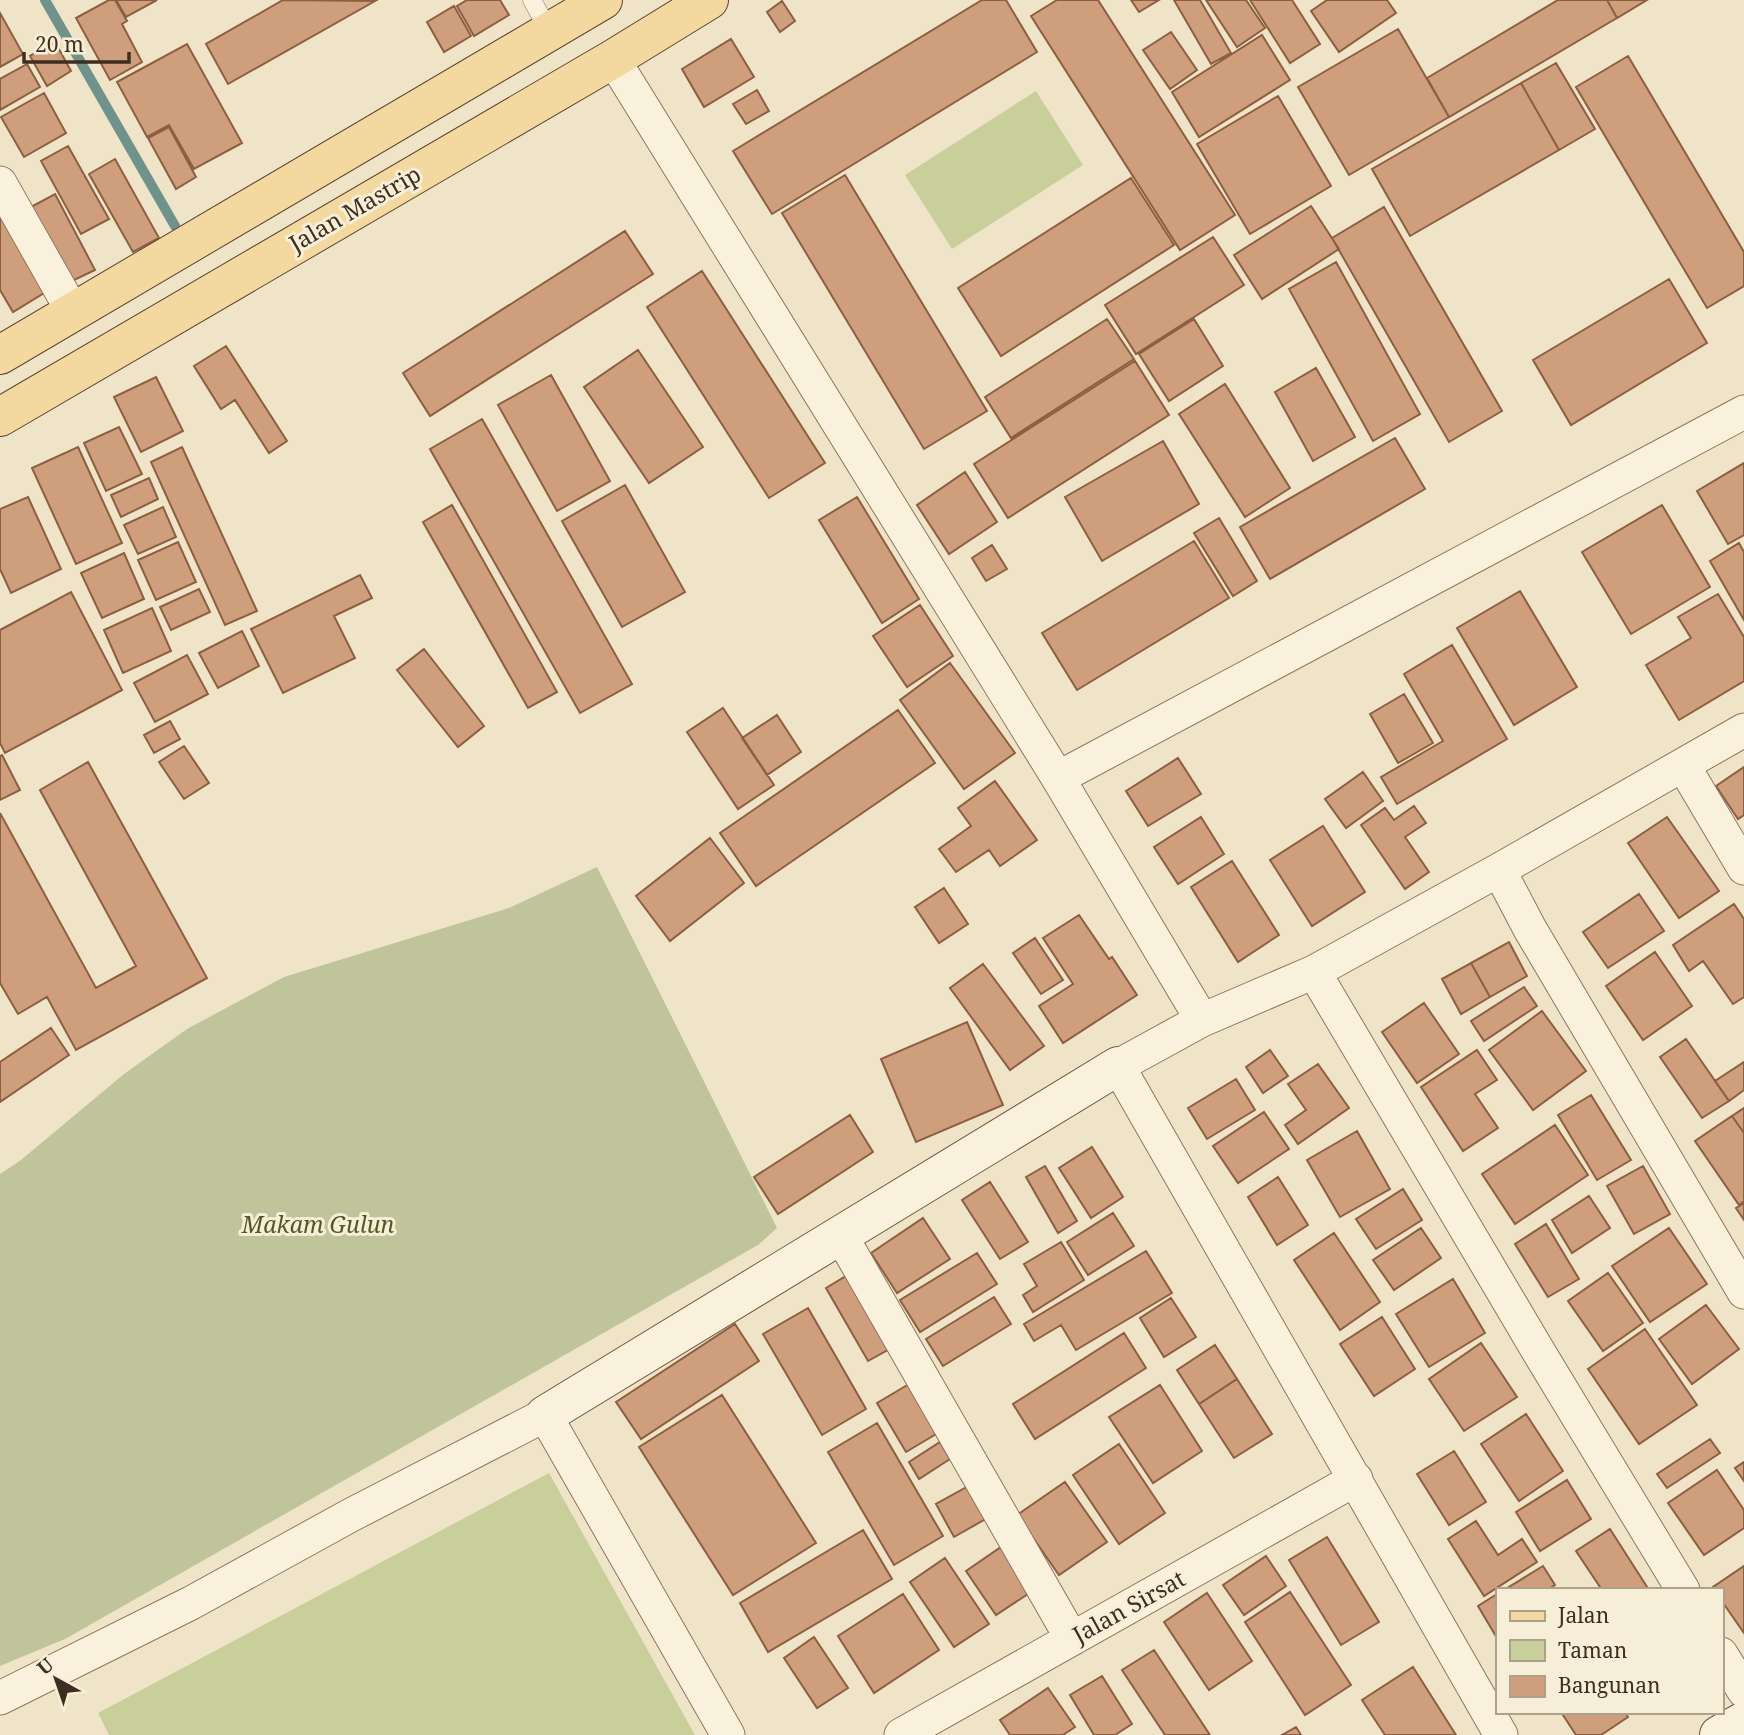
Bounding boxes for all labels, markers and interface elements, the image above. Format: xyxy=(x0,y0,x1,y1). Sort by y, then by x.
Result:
scale bar xyxy=(24,21,130,65)
text: 20 m xyxy=(35,30,84,58)
street label: Jalan Mastrip xyxy=(282,157,426,259)
park label: Makam Gulun xyxy=(241,1208,395,1240)
street label: Jalan Sirsat xyxy=(1066,1562,1191,1651)
legend xyxy=(1496,1588,1723,1714)
text: Jalan xyxy=(1557,1601,1609,1629)
text: Taman xyxy=(1558,1636,1627,1664)
north arrow xyxy=(21,1644,91,1714)
text: U xyxy=(31,1651,59,1681)
text: Bangunan xyxy=(1558,1671,1661,1699)

